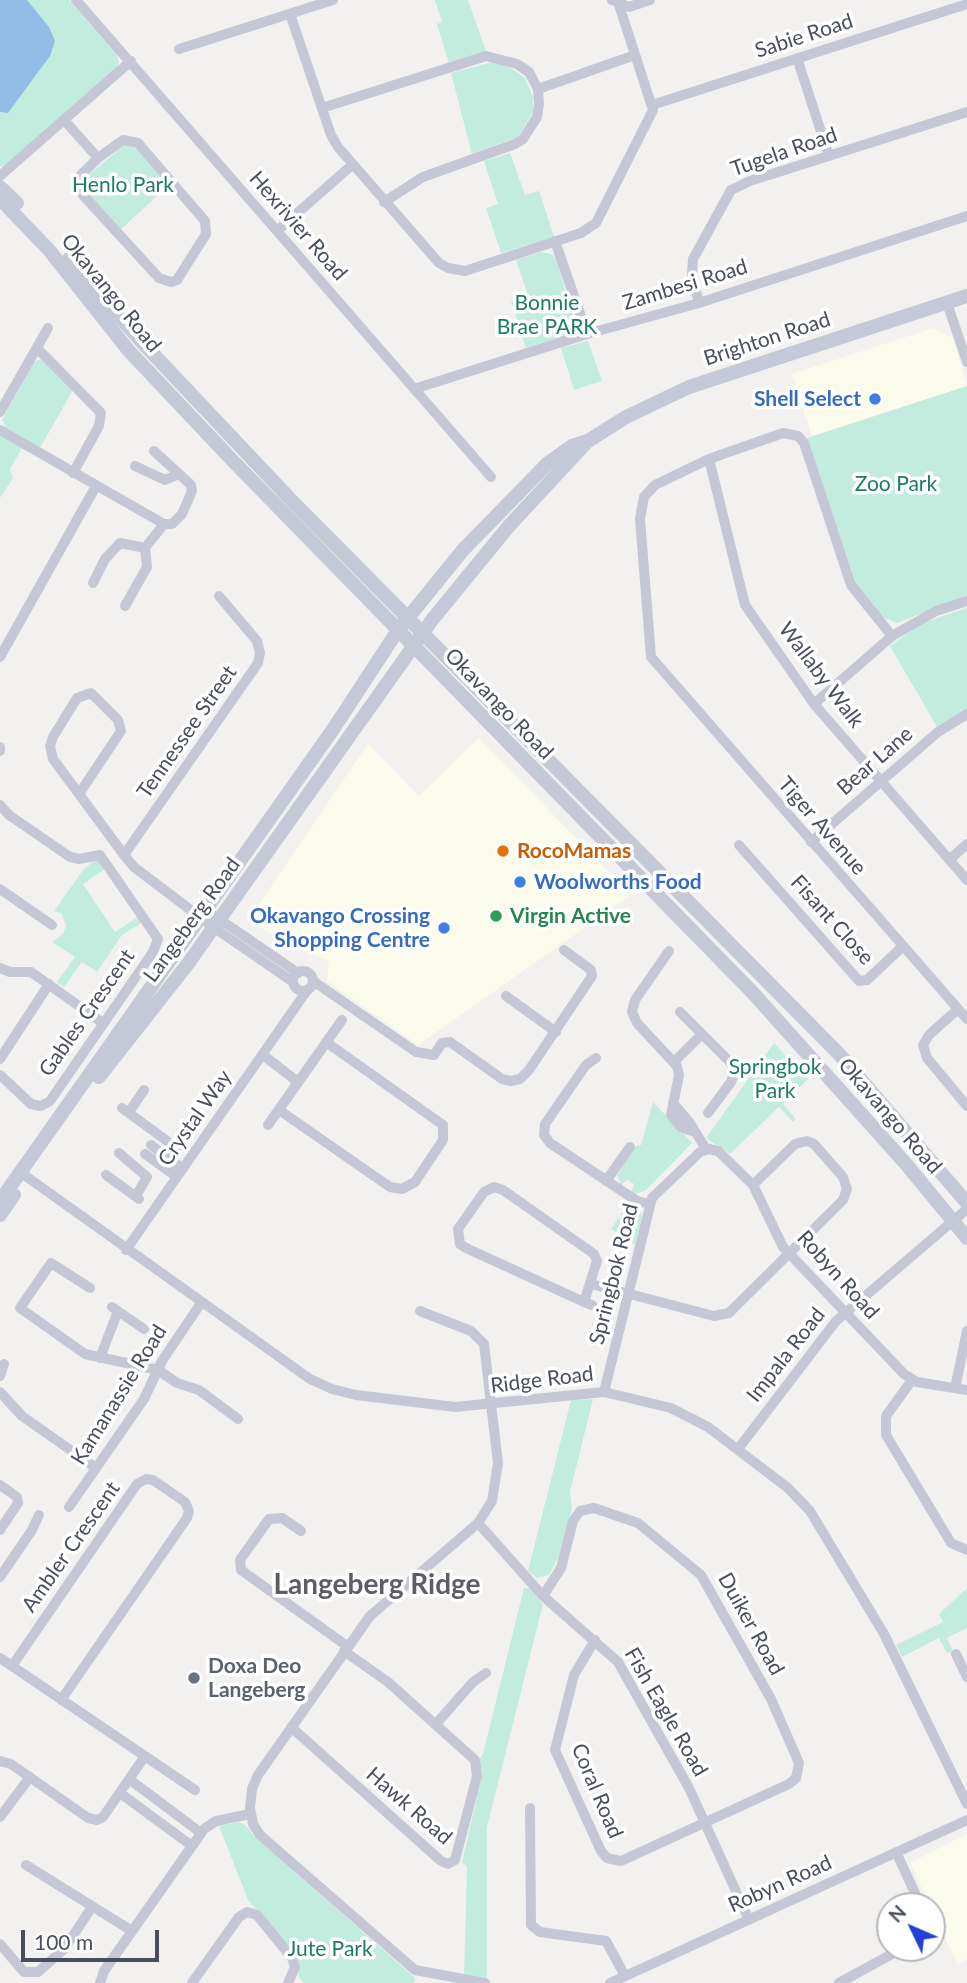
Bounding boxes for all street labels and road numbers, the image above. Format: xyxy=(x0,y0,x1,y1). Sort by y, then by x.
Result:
street label: Sabie Road xyxy=(752,8,856,64)
street label: Tugela Road xyxy=(727,122,841,182)
street label: Hexrivier Road xyxy=(244,166,352,286)
street label: Okavango Road xyxy=(56,229,166,357)
street label: Zambesi Road xyxy=(620,254,750,316)
street label: Brighton Road xyxy=(701,307,833,371)
street label: Wallaby Walk xyxy=(773,617,869,733)
street label: Okavango Road xyxy=(440,643,558,765)
street label: Tennessee Street xyxy=(132,661,242,803)
street label: Bear Lane xyxy=(832,721,918,801)
street label: Tiger Avenue xyxy=(773,772,871,880)
street label: Langeberg Road xyxy=(138,853,246,987)
street label: Fisant Close xyxy=(785,870,879,970)
street label: Gables Crescent xyxy=(34,945,140,1081)
street label: Okavango Road xyxy=(833,1053,947,1179)
street label: Crystal Way xyxy=(153,1065,237,1171)
street label: Springbok Road xyxy=(584,1201,644,1347)
street label: Robyn Road xyxy=(792,1226,884,1324)
street label: Impala Road xyxy=(741,1303,831,1407)
street label: Kamanassie Road xyxy=(66,1320,172,1470)
street label: Ridge Road xyxy=(489,1361,595,1399)
street label: Ambler Crescent xyxy=(17,1477,125,1617)
street label: Duiker Road xyxy=(713,1568,789,1680)
street label: Fish Eagle Road xyxy=(619,1643,713,1781)
street label: Coral Road xyxy=(566,1740,628,1842)
street label: Hawk Road xyxy=(361,1762,457,1850)
street label: Robyn Road xyxy=(724,1850,836,1918)

